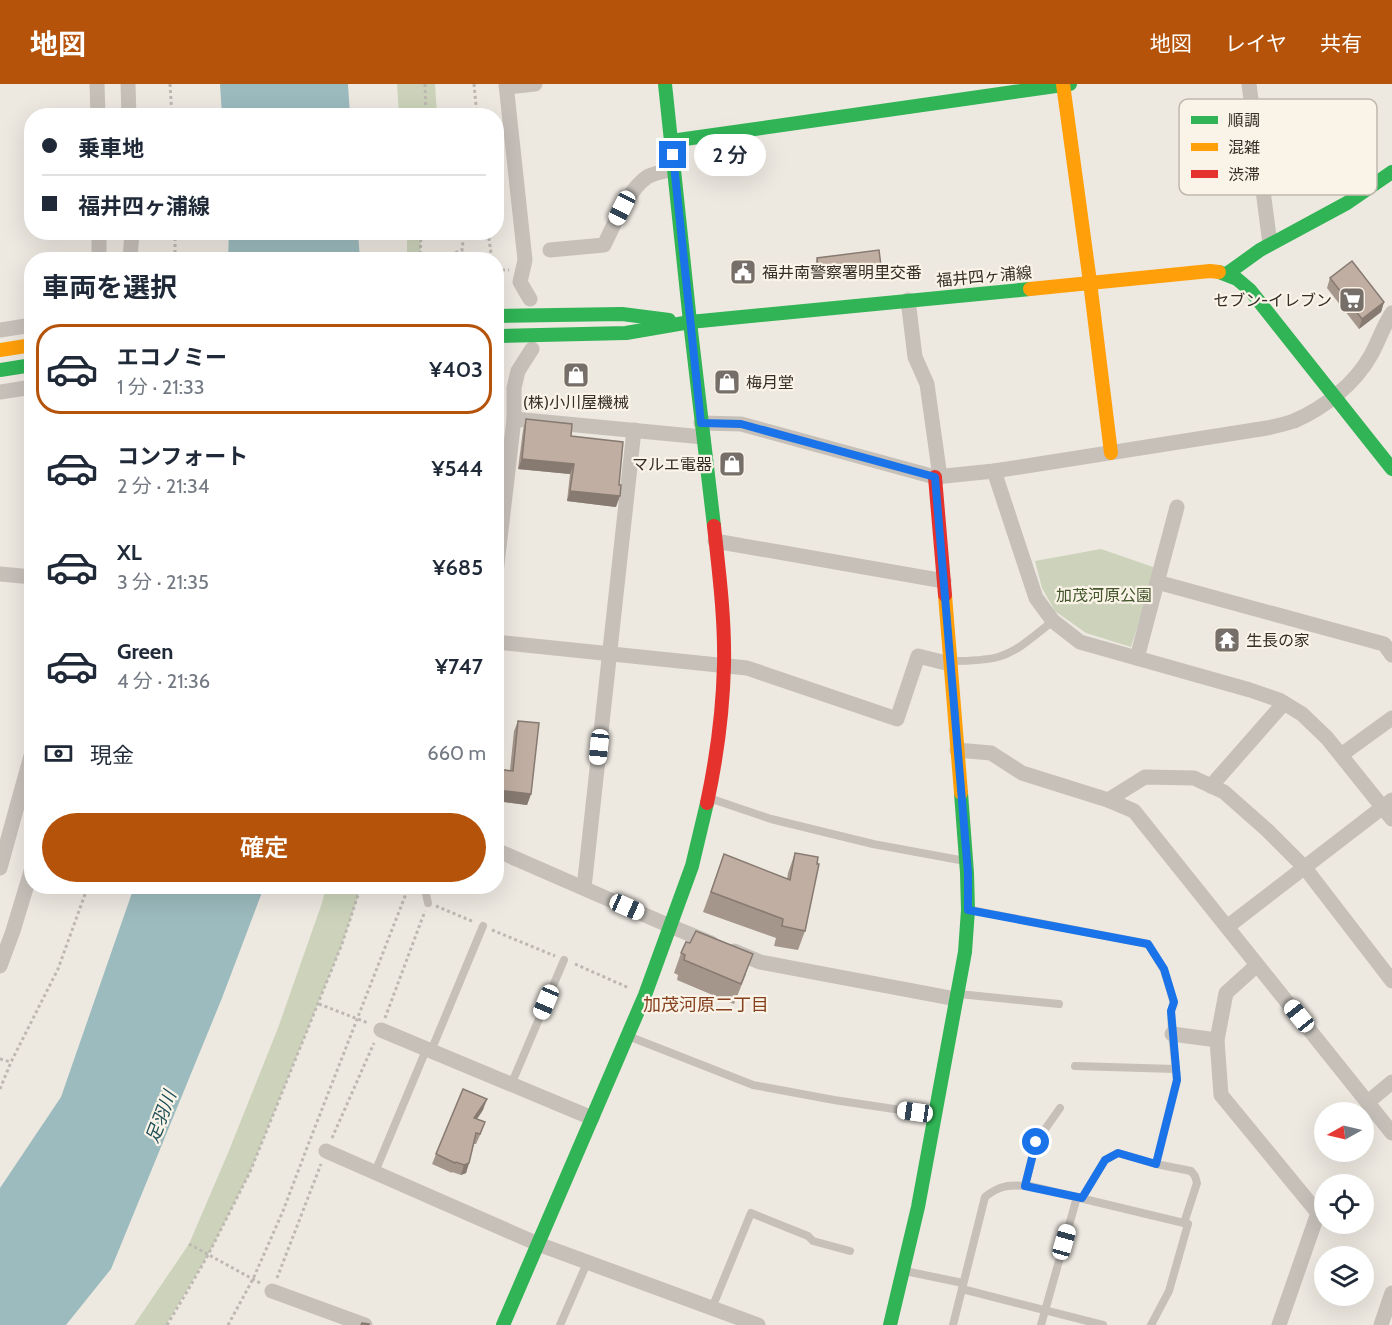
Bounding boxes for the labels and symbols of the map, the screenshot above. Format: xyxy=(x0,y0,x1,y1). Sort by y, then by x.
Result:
legend xyxy=(1179,99,1377,195)
text: 順調 xyxy=(1228,111,1260,130)
callout: 2 分 xyxy=(694,134,766,176)
text: 混雑 xyxy=(1228,138,1260,157)
route end xyxy=(659,141,686,168)
text: 渋滞 xyxy=(1228,165,1260,184)
car xyxy=(606,188,638,228)
public building icon: 福井南警察署明里交番 xyxy=(728,257,758,287)
place label: 福井南警察署明里交番 xyxy=(762,263,922,282)
street label: 福井四ヶ浦線 xyxy=(935,263,1033,290)
supermarket icon: セブン-イレブン xyxy=(1337,285,1367,315)
place label: セブン-イレブン xyxy=(1213,291,1332,310)
shop icon: (株)小川屋機械 xyxy=(561,360,591,390)
shop icon: 梅月堂 xyxy=(712,367,742,397)
place label: 梅月堂 xyxy=(746,373,794,392)
place label: (株)小川屋機械 xyxy=(523,393,629,412)
shop icon: マルエ電器 xyxy=(717,449,747,479)
place label: マルエ電器 xyxy=(632,455,712,474)
park label: 加茂河原公園 xyxy=(1056,586,1152,605)
temple icon: 生長の家 xyxy=(1212,625,1242,655)
place label: 生長の家 xyxy=(1246,631,1310,650)
car xyxy=(588,728,610,766)
car xyxy=(607,891,647,923)
car xyxy=(531,982,561,1022)
district label: 加茂河原二丁目 xyxy=(643,994,769,1016)
car xyxy=(1281,996,1317,1036)
water label: 足羽川 xyxy=(141,1086,182,1146)
car xyxy=(896,1101,934,1123)
north arrow xyxy=(1314,1102,1374,1162)
route start xyxy=(1022,1128,1049,1155)
car xyxy=(1050,1222,1078,1262)

